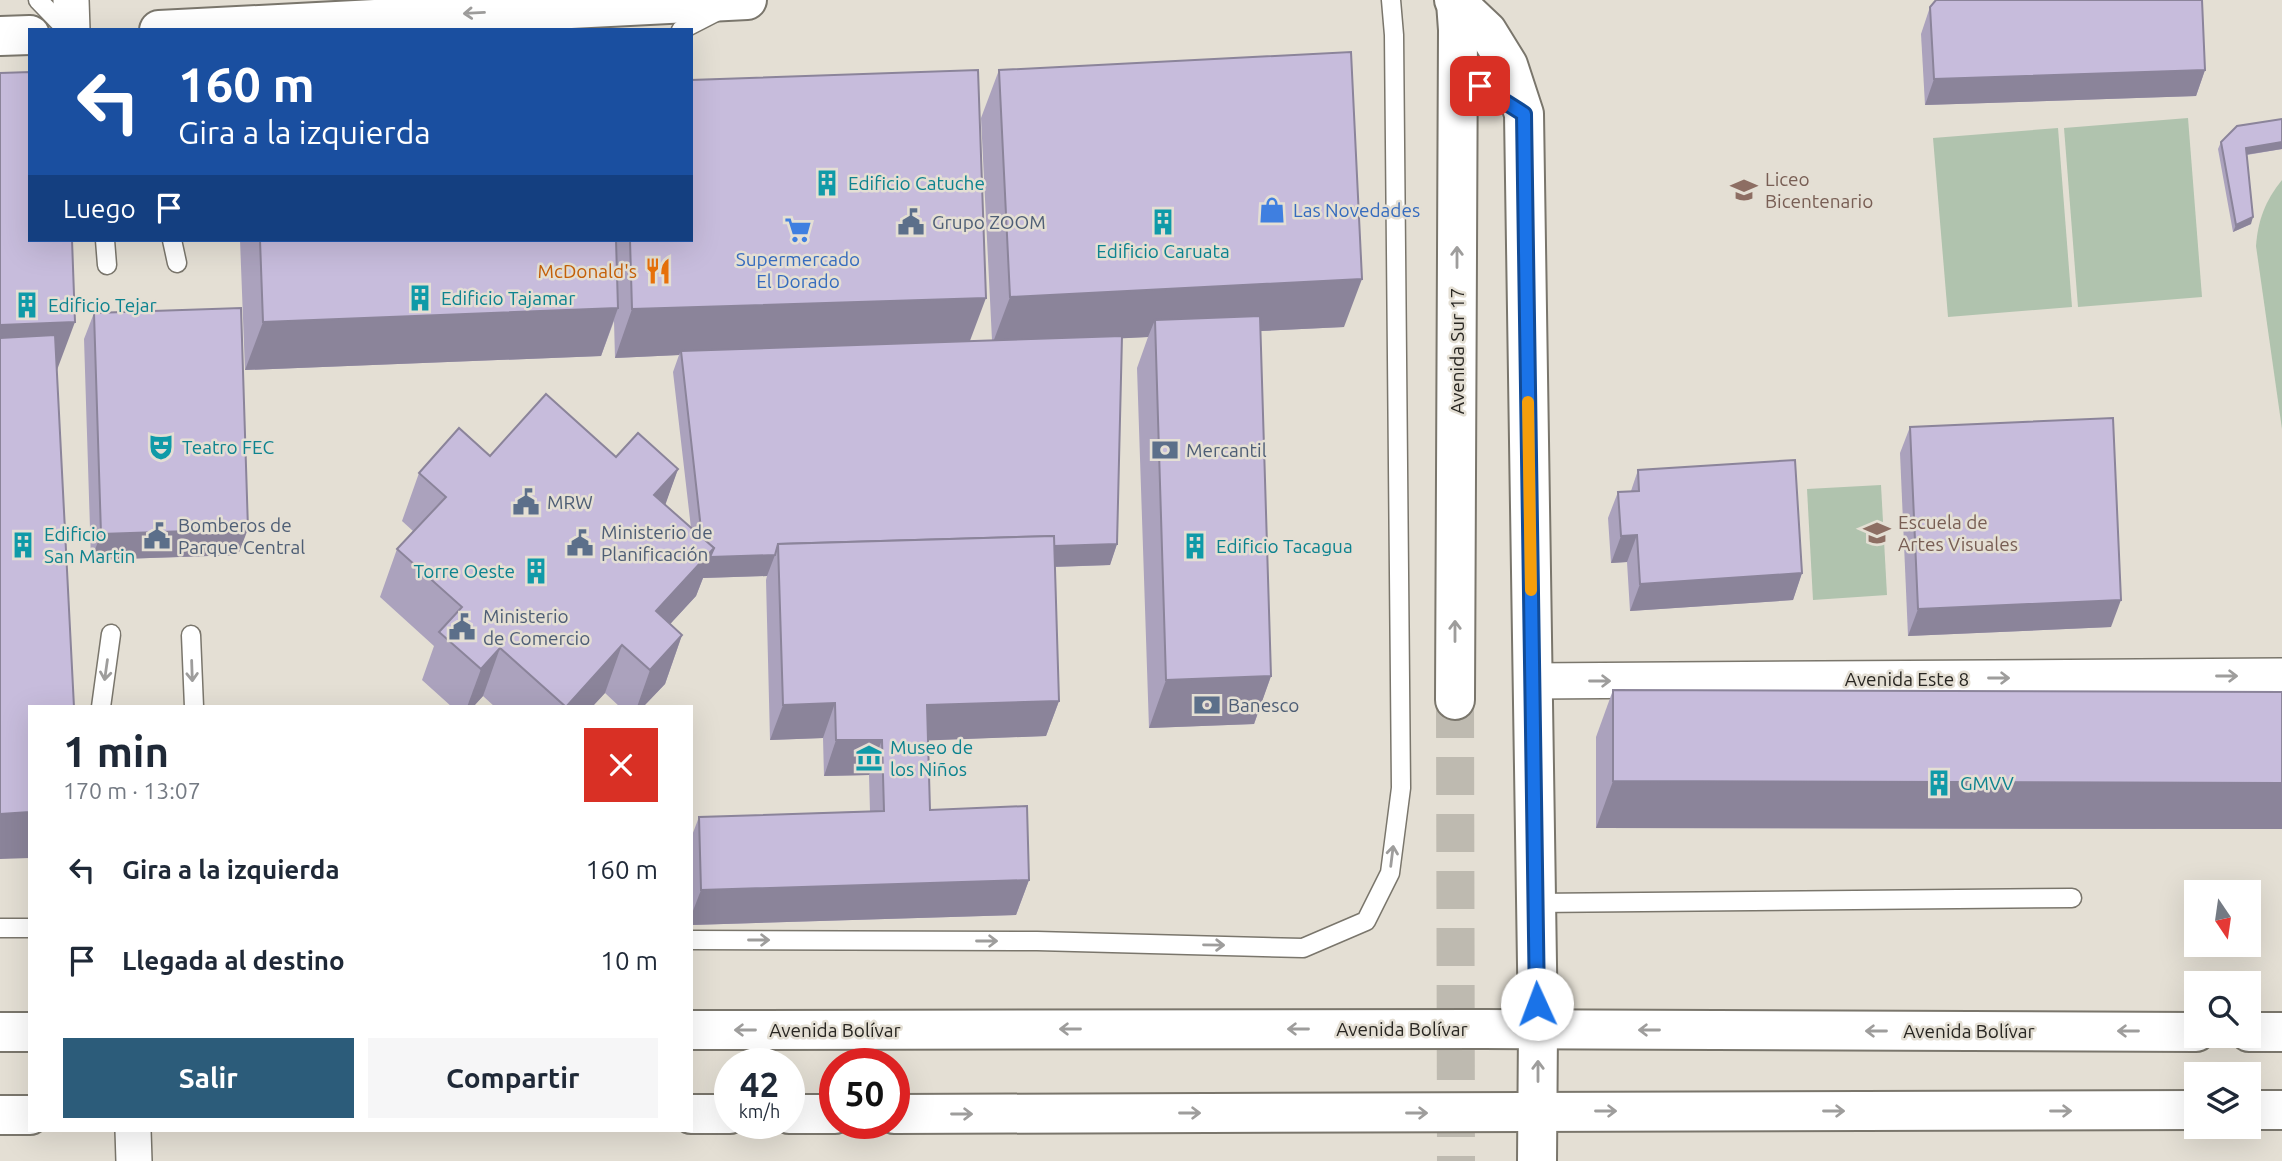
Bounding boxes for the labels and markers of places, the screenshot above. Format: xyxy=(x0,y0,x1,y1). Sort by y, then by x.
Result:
pin xyxy=(1450,56,1510,116)
building icon: Edificio Catuche xyxy=(812,168,842,198)
place label: Liceo Bicentenario xyxy=(1765,168,1873,212)
place label: Edificio Catuche xyxy=(848,172,985,194)
school or university icon: Liceo Bicentenario xyxy=(1729,175,1759,205)
shop icon: Las Novedades xyxy=(1257,195,1287,225)
place label: Las Novedades xyxy=(1293,199,1420,221)
public building icon: Grupo ZOOM xyxy=(896,207,926,237)
building icon: Edificio Caruata xyxy=(1148,207,1178,237)
place label: Grupo ZOOM xyxy=(932,211,1046,233)
supermarket icon: Supermercado El Dorado xyxy=(783,215,813,245)
place label: Edificio Caruata xyxy=(1096,240,1230,262)
place label: Supermercado El Dorado xyxy=(736,248,860,292)
restaurant icon: McDonald's xyxy=(643,256,673,286)
place label: McDonald's xyxy=(538,260,637,282)
building icon: Edificio Tajamar xyxy=(405,283,435,313)
place label: Edificio Tajamar xyxy=(441,287,575,309)
building icon: Edificio Tejar xyxy=(12,290,42,320)
place label: Edificio Tejar xyxy=(48,294,157,316)
theatre icon: Teatro FEC xyxy=(146,432,176,462)
bank icon: Mercantil xyxy=(1150,435,1180,465)
place label: Teatro FEC xyxy=(182,436,274,458)
place label: Mercantil xyxy=(1186,439,1267,461)
public building icon: MRW xyxy=(511,487,541,517)
place label: MRW xyxy=(547,491,593,513)
place label: Escuela de Artes Visuales xyxy=(1898,511,2018,555)
place label: Bomberos de Parque Central xyxy=(178,514,305,558)
school or university icon: Escuela de Artes Visuales xyxy=(1862,518,1892,548)
public building icon: Bomberos de Parque Central xyxy=(142,521,172,551)
place label: Ministerio de Planificación xyxy=(601,521,713,565)
place label: Edificio San Martin xyxy=(44,523,135,567)
public building icon: Ministerio de Planificación xyxy=(565,528,595,558)
building icon: Edificio San Martin xyxy=(8,530,38,560)
building icon: Edificio Tacagua xyxy=(1180,531,1210,561)
place label: Edificio Tacagua xyxy=(1216,535,1353,557)
building icon: Torre Oeste xyxy=(521,556,551,586)
place label: Torre Oeste xyxy=(414,560,515,582)
place label: Ministerio de Comercio xyxy=(483,605,590,649)
public building icon: Ministerio de Comercio xyxy=(447,612,477,642)
bank icon: Banesco xyxy=(1192,690,1222,720)
place label: Banesco xyxy=(1228,694,1299,716)
place label: Museo de los Niños xyxy=(890,736,973,780)
museum icon: Museo de los Niños xyxy=(854,743,884,773)
building icon: GMVV xyxy=(1924,768,1954,798)
place label: GMVV xyxy=(1960,772,2014,794)

